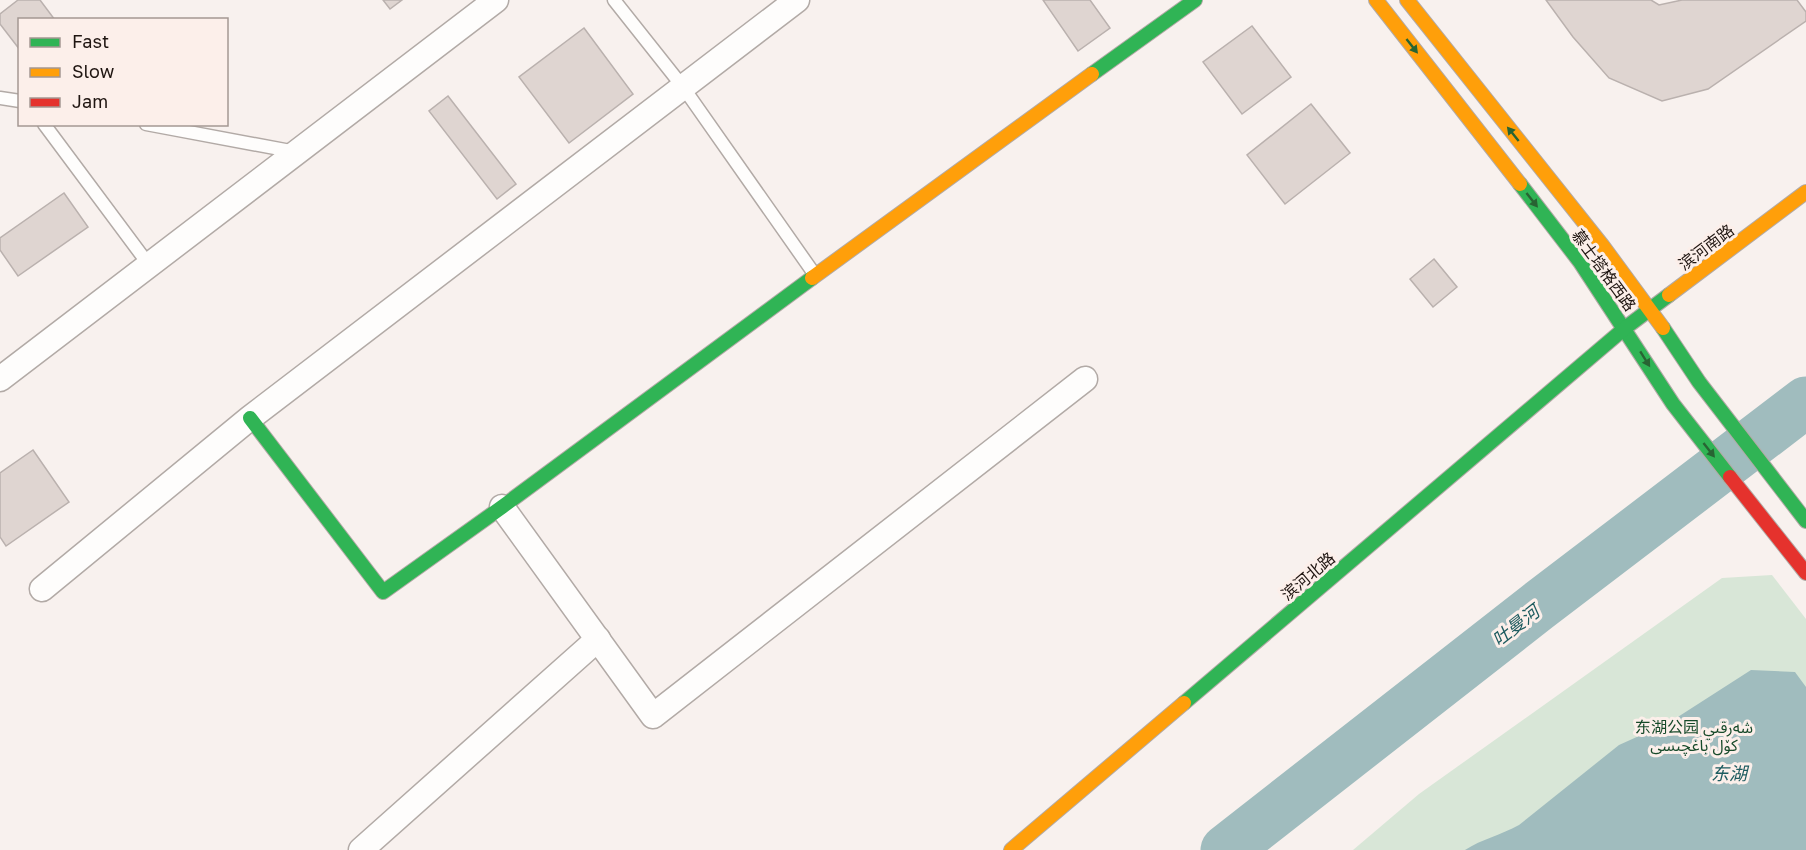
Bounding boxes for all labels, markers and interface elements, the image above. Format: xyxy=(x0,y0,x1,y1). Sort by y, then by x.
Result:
legend xyxy=(18,18,228,126)
text: Fast xyxy=(72,30,109,52)
one-way arrow xyxy=(1405,38,1418,54)
text: Slow xyxy=(72,60,115,82)
text: Jam xyxy=(72,90,108,112)
one-way arrow xyxy=(1506,126,1519,142)
one-way arrow xyxy=(1525,192,1538,208)
street label: 滨河南路 xyxy=(1674,220,1738,274)
street label: 慕士塔格西路 xyxy=(1568,225,1640,315)
one-way arrow xyxy=(1639,351,1650,367)
one-way arrow xyxy=(1703,442,1716,458)
street label: 滨河北路 xyxy=(1277,548,1339,604)
water label: 吐曼河 xyxy=(1487,598,1546,651)
park label: 东湖公园 شەرقىي كۆل باغچىسى xyxy=(1635,717,1753,756)
water label: 东湖 xyxy=(1711,762,1750,784)

